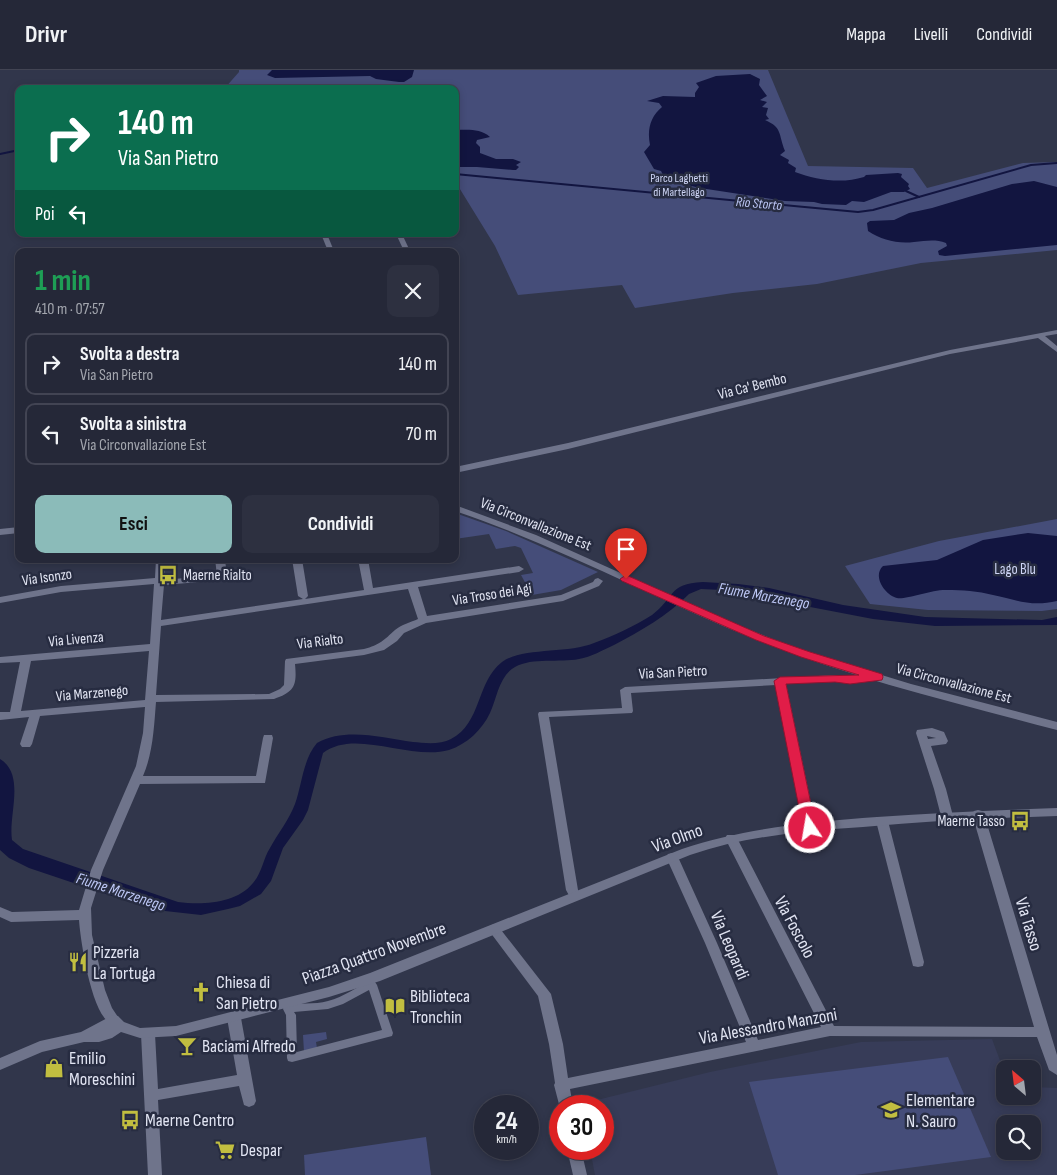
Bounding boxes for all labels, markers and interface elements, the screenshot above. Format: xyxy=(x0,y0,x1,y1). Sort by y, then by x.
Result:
text: Drivr xyxy=(25,20,67,49)
text: Mappa xyxy=(846,24,886,45)
text: Livelli xyxy=(914,24,948,45)
text: Condividi xyxy=(976,24,1032,45)
text: 140 m xyxy=(118,102,194,145)
icon: right xyxy=(35,105,100,170)
text: Via San Pietro xyxy=(118,145,219,172)
park label: Parco Laghetti di Martellago xyxy=(650,171,708,200)
water label: Rio Storto xyxy=(735,193,783,214)
icon: left xyxy=(64,200,92,228)
text: Poi xyxy=(35,203,54,226)
text: 1 min xyxy=(35,263,91,299)
button: close xyxy=(387,265,439,317)
text: 410 m · 07:57 xyxy=(35,300,105,319)
text: Svolta a destra xyxy=(80,343,180,366)
icon: right xyxy=(37,350,65,378)
text: 140 m xyxy=(399,353,437,376)
text: Via San Pietro xyxy=(80,366,153,385)
street label: Via Ca' Bembo xyxy=(716,369,788,404)
text: Svolta a sinistra xyxy=(80,413,187,436)
icon: left xyxy=(37,420,65,448)
text: 70 m xyxy=(406,423,437,446)
text: Via Circonvallazione Est xyxy=(80,436,206,455)
street label: Via Circonvallazione Est xyxy=(477,493,595,556)
button: Esci xyxy=(35,495,232,553)
button: Condividi xyxy=(242,495,439,553)
pin xyxy=(605,528,647,579)
icon: arrive xyxy=(612,535,640,563)
park label: Lago Blu xyxy=(994,560,1036,579)
bus stop icon: Maerne Rialto xyxy=(157,564,179,586)
street label: Via Isonzo xyxy=(21,565,73,590)
place label: Maerne Rialto xyxy=(183,566,252,585)
street label: Via Troso dei Agi xyxy=(451,579,533,610)
water label: Fiume Marzenego xyxy=(717,579,811,614)
street label: Via Livenza xyxy=(48,628,105,651)
street label: Via Rialto xyxy=(296,629,344,654)
street label: Via Circonvallazione Est xyxy=(894,659,1014,708)
street label: Via San Pietro xyxy=(638,661,708,684)
street label: Via Marzenego xyxy=(55,681,129,706)
position arrow xyxy=(783,801,835,853)
bus stop icon: Maerne Tasso xyxy=(1009,810,1031,832)
place label: Maerne Tasso xyxy=(937,812,1005,831)
street label: Via Olmo xyxy=(649,820,705,857)
water label: Fiume Marzenego xyxy=(74,869,168,916)
street label: Via Foscolo xyxy=(770,893,820,962)
street label: Via Tasso xyxy=(1011,895,1047,953)
street label: Via Leopardi xyxy=(706,908,753,983)
street label: Piazza Quattro Novembre xyxy=(299,918,449,989)
place label: Pizzeria La Tortuga xyxy=(93,942,155,984)
restaurant icon: Pizzeria La Tortuga xyxy=(67,951,89,973)
place label: Chiesa di San Pietro xyxy=(216,972,277,1014)
church icon: Chiesa di San Pietro xyxy=(190,981,212,1003)
place label: Biblioteca Tronchin xyxy=(410,986,470,1028)
library icon: Biblioteca Tronchin xyxy=(384,995,406,1017)
street label: Via Alessandro Manzoni xyxy=(697,1004,839,1049)
bar icon: Baciami Alfredo xyxy=(176,1035,198,1057)
place label: Baciami Alfredo xyxy=(202,1036,296,1057)
place label: Emilio Moreschini xyxy=(69,1048,135,1090)
shop icon: Emilio Moreschini xyxy=(43,1057,65,1079)
north arrow xyxy=(996,1060,1041,1105)
map controls xyxy=(996,1060,1041,1160)
place label: Elementare N. Sauro xyxy=(906,1090,975,1132)
speed limit sign: 30 xyxy=(549,1095,614,1160)
school or university icon: Elementare N. Sauro xyxy=(880,1099,902,1121)
text: 24 xyxy=(495,1106,518,1137)
bus stop icon: Maerne Centro xyxy=(119,1109,141,1131)
place label: Maerne Centro xyxy=(145,1110,234,1131)
button: search xyxy=(996,1115,1041,1160)
text: km/h xyxy=(496,1132,517,1147)
supermarket icon: Despar xyxy=(214,1139,236,1161)
place label: Despar xyxy=(240,1140,282,1161)

